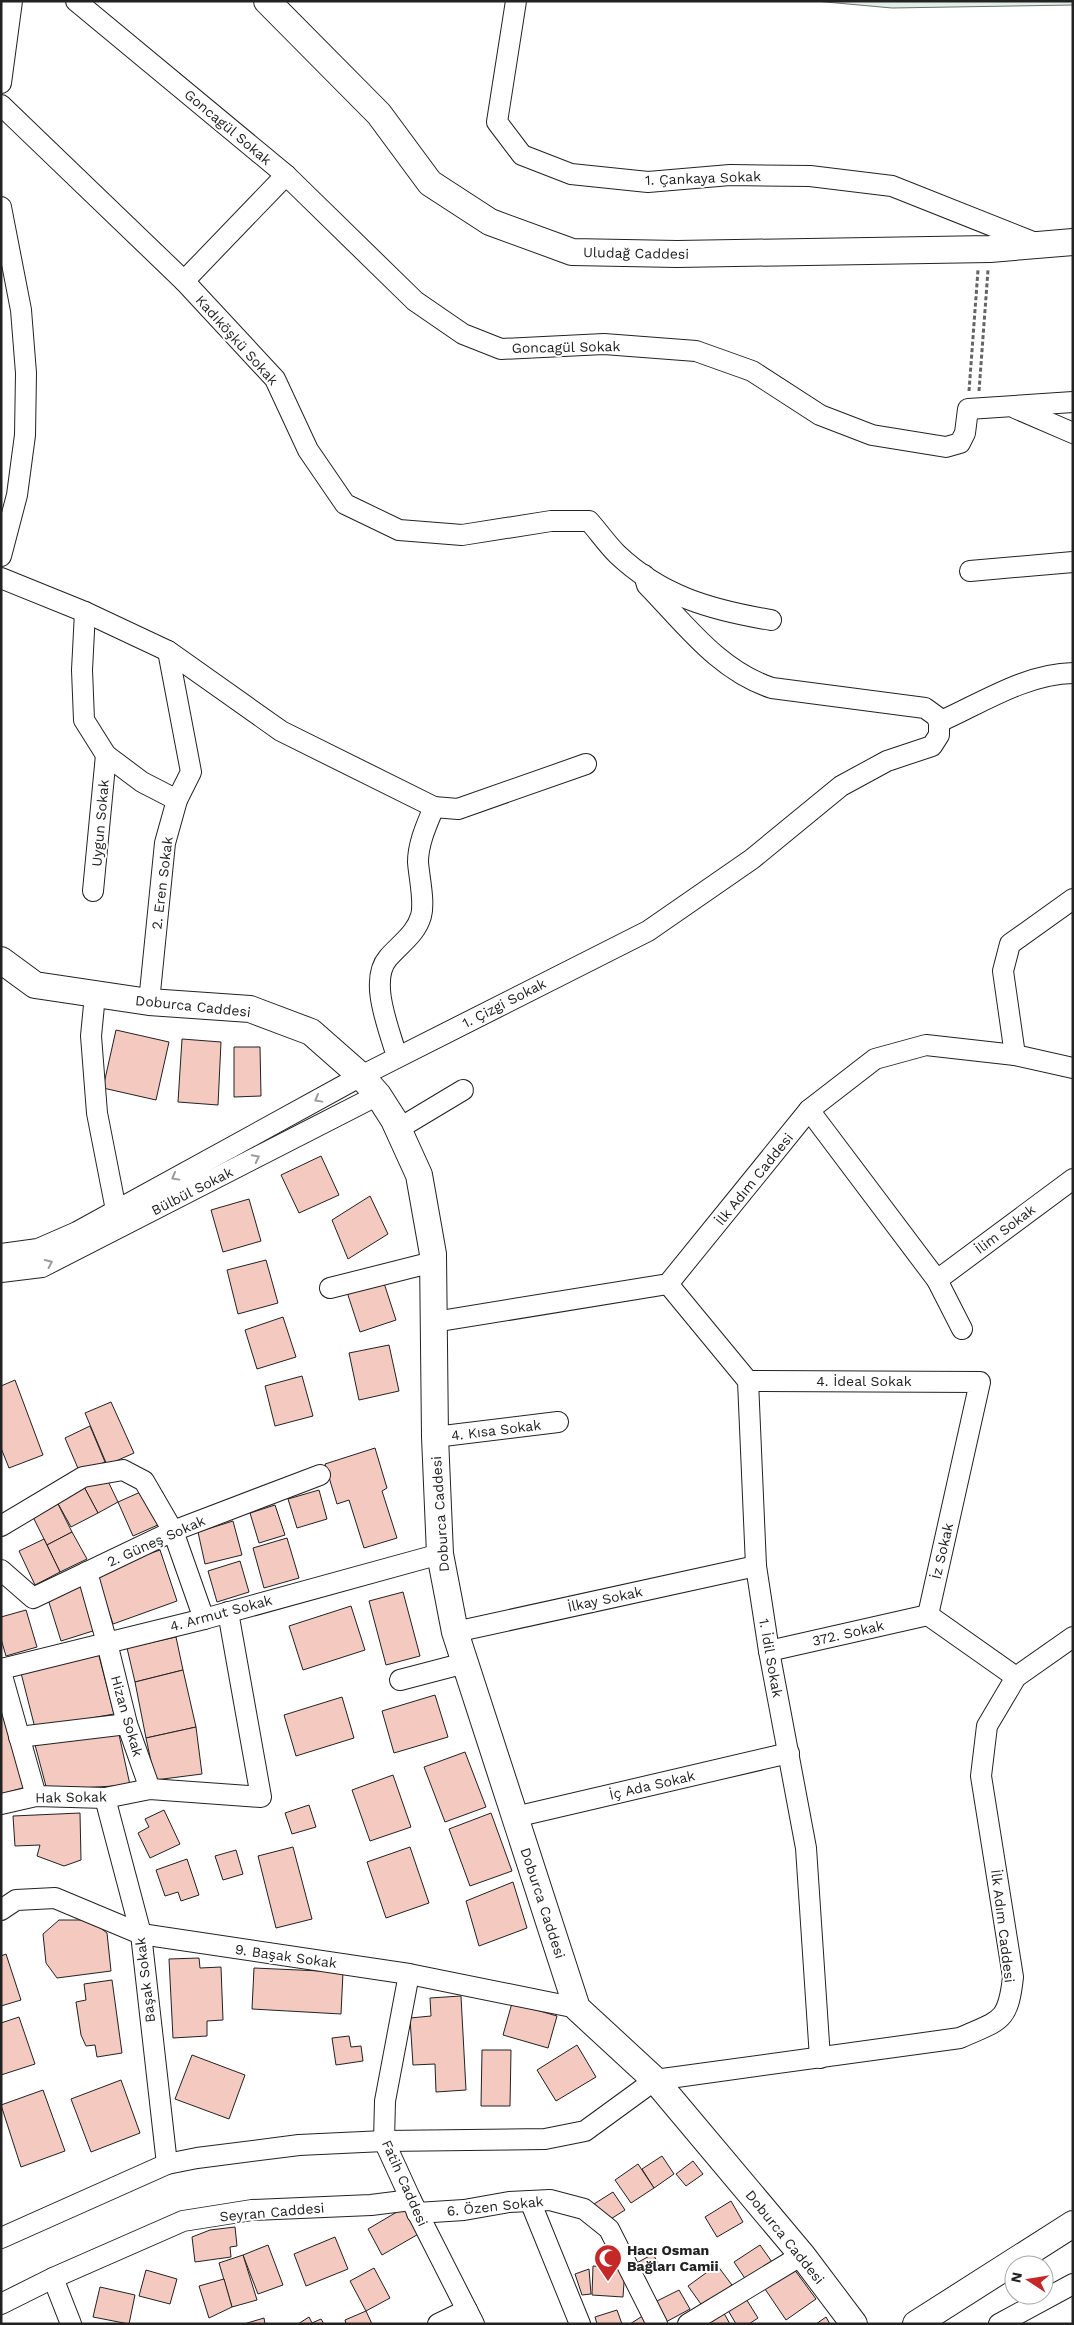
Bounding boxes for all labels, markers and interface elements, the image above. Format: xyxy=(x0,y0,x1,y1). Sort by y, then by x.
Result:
street label: Goncagül Sokak xyxy=(181,86,275,168)
street label: 1. Çankaya Sokak xyxy=(645,168,761,188)
street label: Uludağ Caddesi xyxy=(583,244,689,262)
street label: Kadıköşkü Sokak xyxy=(192,292,282,388)
street label: Goncagül Sokak xyxy=(512,338,621,356)
street label: Uygun Sokak xyxy=(88,779,112,867)
street label: 2. Eren Sokak xyxy=(148,836,176,930)
street label: 1. Çizgi Sokak xyxy=(459,975,549,1031)
street label: Doburca Caddesi xyxy=(135,992,251,1020)
one-way arrow xyxy=(314,1093,323,1103)
street label: İlk Adım Caddesi xyxy=(712,1130,796,1228)
one-way arrow xyxy=(251,1154,260,1164)
street label: Bülbül Sokak xyxy=(149,1164,235,1218)
one-way arrow xyxy=(172,1171,181,1181)
street label: İlim Sokak xyxy=(972,1201,1038,1257)
one-way arrow xyxy=(44,1259,53,1270)
street label: 4. İdeal Sokak xyxy=(816,1373,912,1389)
street label: 4. Kısa Sokak xyxy=(450,1417,542,1443)
street label: Doburca Caddesi xyxy=(428,1456,452,1572)
street label: 2. Güneş Sokak xyxy=(105,1512,207,1570)
street label: İz Sokak xyxy=(928,1521,956,1581)
street label: İlkay Sokak xyxy=(566,1583,644,1615)
street label: 4. Armut Sokak xyxy=(168,1592,274,1634)
street label: 1. İdil Sokak xyxy=(756,1617,786,1699)
street label: 372. Sokak xyxy=(811,1617,885,1649)
street label: Hizan Sokak xyxy=(108,1673,146,1759)
street label: İç Ada Sokak xyxy=(608,1767,696,1803)
street label: Hak Sokak xyxy=(35,1788,107,1806)
street label: Doburca Caddesi xyxy=(517,1845,569,1961)
street label: İlk Adım Caddesi xyxy=(988,1868,1018,1984)
street label: Başak Sokak xyxy=(132,1936,158,2024)
street label: 9. Başak Sokak xyxy=(234,1941,338,1971)
street label: Fatih Caddesi xyxy=(379,2137,431,2229)
street label: Doburca Caddesi xyxy=(742,2187,828,2287)
street label: 6. Özen Sokak xyxy=(446,2193,544,2219)
street label: Seyran Caddesi xyxy=(219,2199,325,2225)
place label: Hacı Osman Bağları Camii xyxy=(627,2242,718,2274)
mosque icon: Hacı Osman Bağları Camii xyxy=(593,2243,623,2282)
north arrow xyxy=(1004,2255,1054,2305)
text: N xyxy=(1007,2271,1025,2284)

